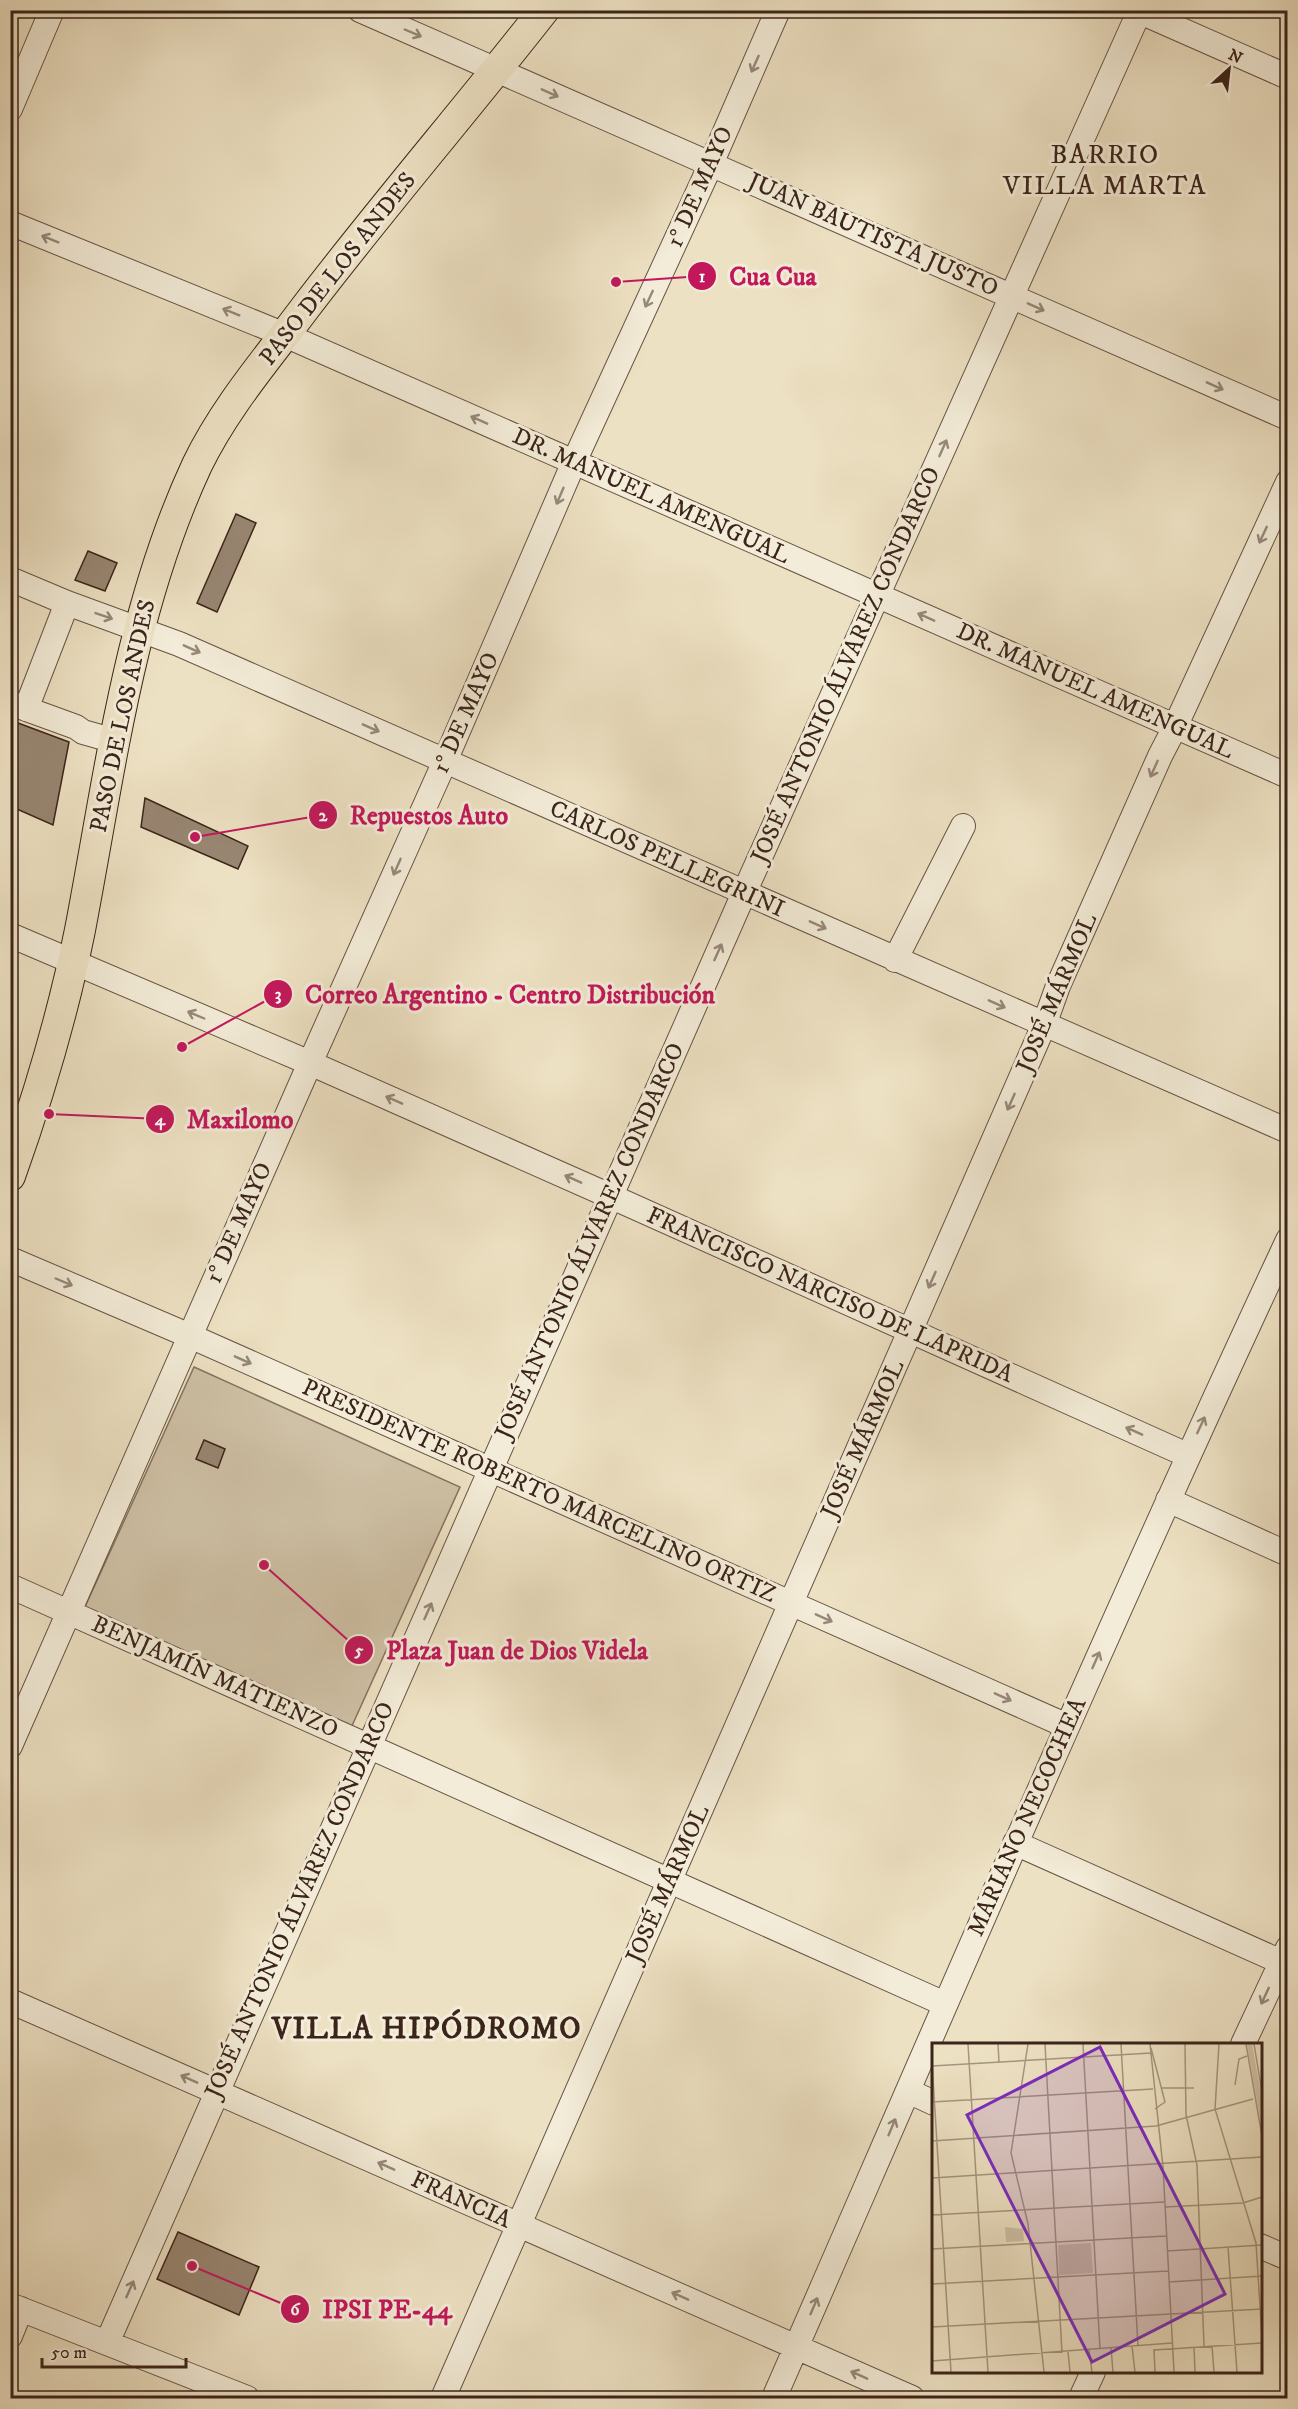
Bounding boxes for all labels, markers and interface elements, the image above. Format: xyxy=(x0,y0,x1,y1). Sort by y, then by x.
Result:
one-way arrow xyxy=(404,28,422,40)
north arrow xyxy=(1199,39,1259,99)
text: N xyxy=(1225,45,1246,68)
one-way arrow xyxy=(749,54,760,73)
one-way arrow xyxy=(541,88,559,100)
street label: 1° DE MAYO xyxy=(660,122,740,252)
district label: BARRIO VILLA MARTA xyxy=(1002,138,1207,203)
street label: JUAN BAUTISTA JUSTO xyxy=(741,165,1003,304)
street label: PASO DE LOS ANDES xyxy=(253,166,423,372)
one-way arrow xyxy=(41,233,60,244)
callout: Cua Cua xyxy=(687,254,828,298)
text: Cua Cua xyxy=(729,261,818,294)
text: 1 xyxy=(699,266,706,288)
one-way arrow xyxy=(643,290,654,308)
one-way arrow xyxy=(1027,302,1045,313)
one-way arrow xyxy=(222,306,240,317)
one-way arrow xyxy=(1205,380,1223,392)
one-way arrow xyxy=(470,414,488,425)
street label: DR. MANUEL AMENGUAL xyxy=(508,421,794,571)
one-way arrow xyxy=(939,439,950,457)
street label: JOSÉ ANTONIO ÁLVAREZ CONDARCO xyxy=(743,462,947,870)
one-way arrow xyxy=(554,486,565,505)
one-way arrow xyxy=(1257,525,1269,543)
street label: PASO DE LOS ANDES xyxy=(84,597,162,835)
one-way arrow xyxy=(94,611,113,622)
one-way arrow xyxy=(918,611,936,622)
street label: DR. MANUEL AMENGUAL xyxy=(952,616,1238,766)
one-way arrow xyxy=(183,644,201,656)
street label: 1° DE MAYO xyxy=(426,648,506,778)
one-way arrow xyxy=(361,723,379,734)
one-way arrow xyxy=(1148,759,1160,777)
callout: Repuestos Auto xyxy=(308,793,520,837)
street label: CARLOS PELLEGRINI xyxy=(545,794,789,924)
text: Repuestos Auto xyxy=(350,800,508,833)
text: 2 xyxy=(319,805,329,827)
one-way arrow xyxy=(391,858,402,876)
street label: JOSÉ MÁRMOL xyxy=(1008,909,1104,1079)
one-way arrow xyxy=(809,920,827,932)
one-way arrow xyxy=(713,943,724,961)
callout: Correo Argentino - Centro Distribución xyxy=(263,972,727,1016)
text: Correo Argentino - Centro Distribución xyxy=(305,979,716,1012)
text: 3 xyxy=(275,984,282,1006)
one-way arrow xyxy=(987,999,1005,1011)
one-way arrow xyxy=(187,1009,206,1020)
street label: JOSÉ ANTONIO ÁLVAREZ CONDARCO xyxy=(487,1038,691,1446)
one-way arrow xyxy=(1004,1092,1016,1110)
one-way arrow xyxy=(386,1094,404,1106)
callout: Maxilomo xyxy=(145,1097,306,1141)
text: Maxilomo xyxy=(187,1104,294,1137)
text: 4 xyxy=(154,1109,166,1131)
street label: 1° DE MAYO xyxy=(199,1158,279,1288)
one-way arrow xyxy=(564,1173,582,1184)
street label: FRANCISCO NARCISO DE LAPRIDA xyxy=(642,1200,1019,1390)
one-way arrow xyxy=(926,1271,938,1289)
one-way arrow xyxy=(55,1277,73,1288)
one-way arrow xyxy=(234,1355,252,1366)
street label: JOSÉ MÁRMOL xyxy=(813,1355,911,1525)
street label: PRESIDENTE ROBERTO MARCELINO ORTIZ xyxy=(297,1372,781,1610)
one-way arrow xyxy=(1196,1416,1208,1434)
one-way arrow xyxy=(1125,1425,1143,1437)
one-way arrow xyxy=(423,1602,434,1620)
street label: BENJAMÍN MATIENZO xyxy=(87,1608,343,1745)
one-way arrow xyxy=(815,1613,833,1624)
callout: Plaza Juan de Dios Videla xyxy=(344,1628,660,1672)
text: Plaza Juan de Dios Videla xyxy=(386,1635,649,1668)
text: 5 xyxy=(354,1640,364,1662)
one-way arrow xyxy=(1091,1651,1102,1670)
street label: MARIANO NECOCHEA xyxy=(961,1692,1093,1941)
one-way arrow xyxy=(993,1692,1011,1703)
street label: JOSÉ ANTONIO ÁLVAREZ CONDARCO xyxy=(197,1697,401,2105)
street label: JOSÉ MÁRMOL xyxy=(618,1800,716,1970)
one-way arrow xyxy=(1259,1987,1271,2005)
district label: VILLA HIPÓDROMO xyxy=(271,2008,582,2048)
inset map xyxy=(932,2043,1262,2373)
one-way arrow xyxy=(180,2073,198,2085)
one-way arrow xyxy=(887,2119,898,2137)
one-way arrow xyxy=(378,2160,396,2172)
street label: FRANCIA xyxy=(406,2165,516,2236)
one-way arrow xyxy=(125,2281,136,2299)
callout: IPSI PE-44 xyxy=(280,2287,464,2331)
one-way arrow xyxy=(672,2290,690,2301)
text: IPSI PE-44 xyxy=(322,2294,453,2327)
one-way arrow xyxy=(809,2298,820,2316)
text: 6 xyxy=(290,2299,301,2321)
scale bar xyxy=(42,2331,186,2369)
text: 50 m xyxy=(51,2342,87,2364)
one-way arrow xyxy=(850,2369,868,2380)

